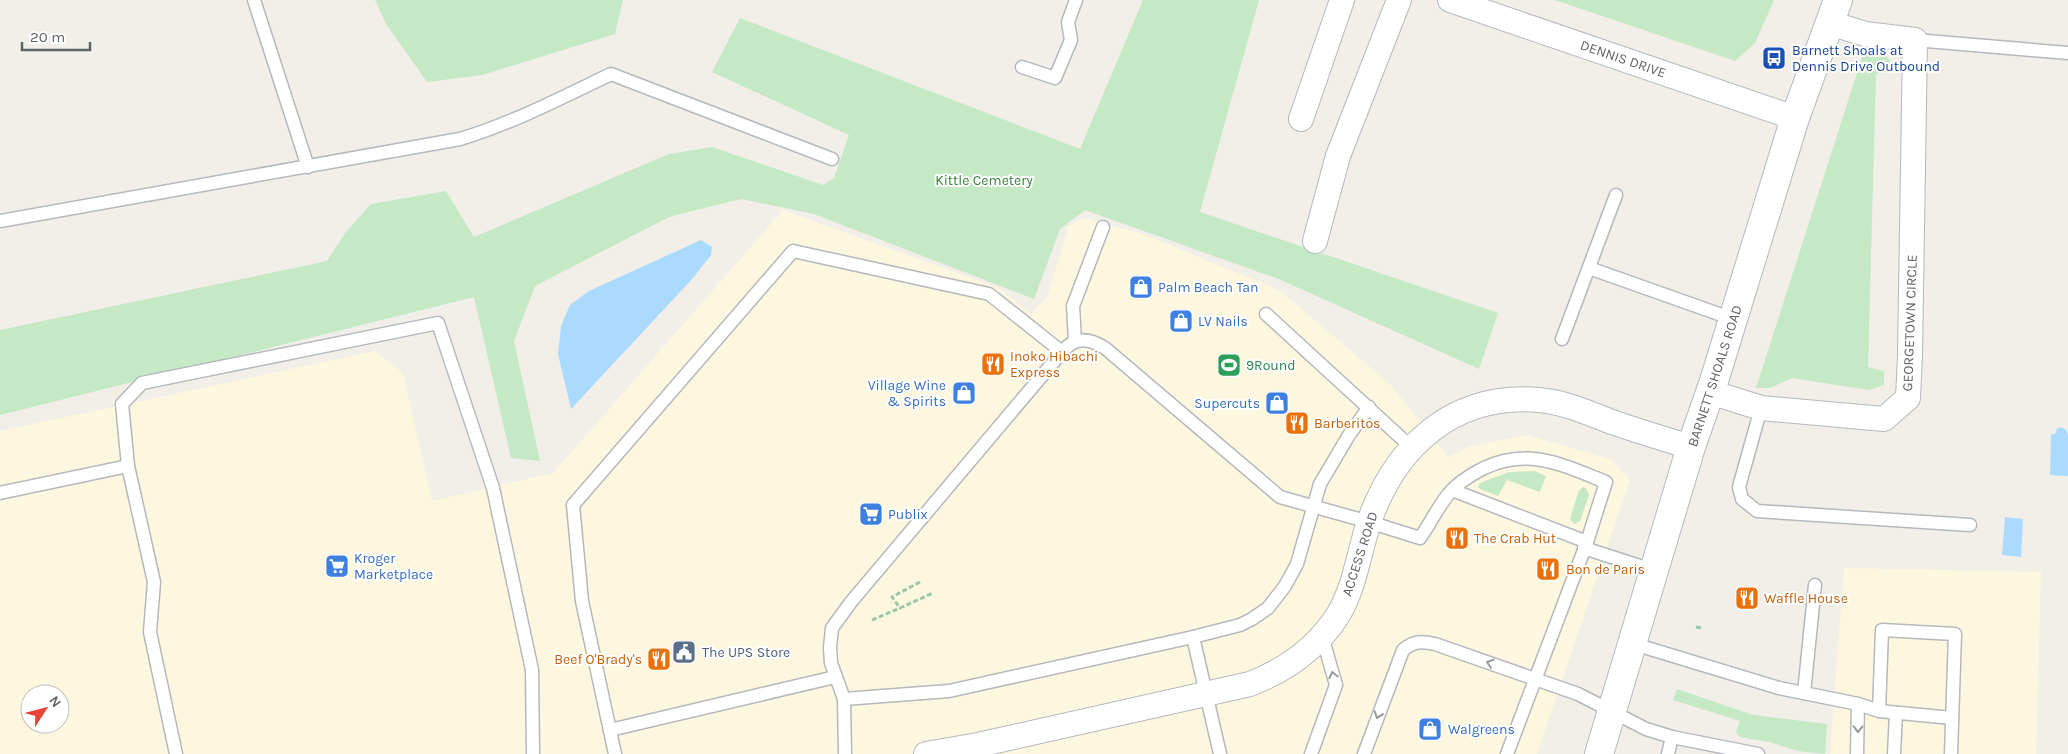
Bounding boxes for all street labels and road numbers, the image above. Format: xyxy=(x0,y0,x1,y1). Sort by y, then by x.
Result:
street label: DENNIS DRIVE xyxy=(1578,36,1668,82)
street label: GEORGETOWN CIRCLE xyxy=(1899,254,1921,392)
street label: BARNETT SHOALS ROAD xyxy=(1684,303,1746,449)
street label: ACCESS ROAD xyxy=(1338,509,1382,599)

